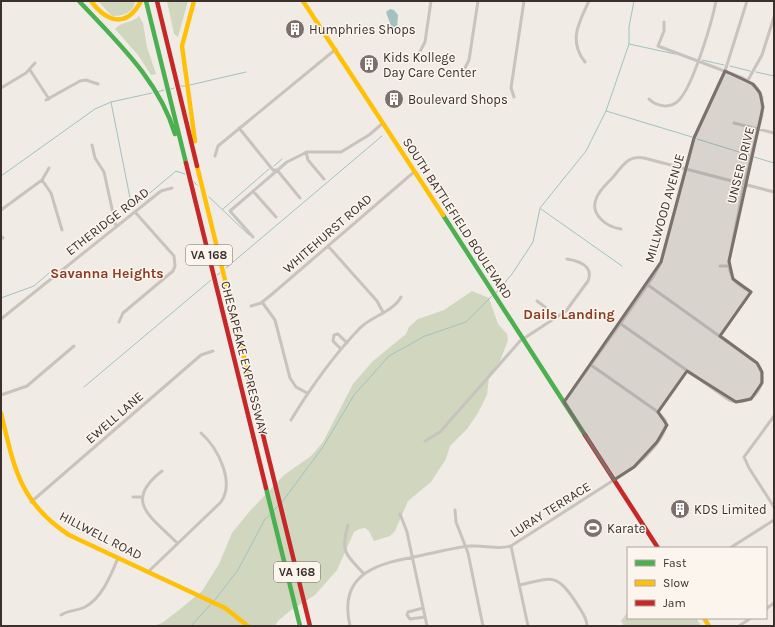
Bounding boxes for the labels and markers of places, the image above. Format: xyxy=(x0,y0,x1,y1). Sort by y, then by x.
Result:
building icon: Humphries Shops xyxy=(284,18,306,40)
place label: Humphries Shops xyxy=(309,22,416,37)
place label: Kids Kollege Day Care Center xyxy=(383,50,477,80)
building icon: Kids Kollege Day Care Center xyxy=(358,53,380,75)
building icon: Boulevard Shops xyxy=(383,88,405,110)
place label: Boulevard Shops xyxy=(408,92,508,107)
building icon: KDS Limited xyxy=(669,498,691,520)
place label: KDS Limited xyxy=(694,502,767,517)
sports icon: Karate xyxy=(582,517,604,539)
place label: Karate xyxy=(607,521,646,536)

